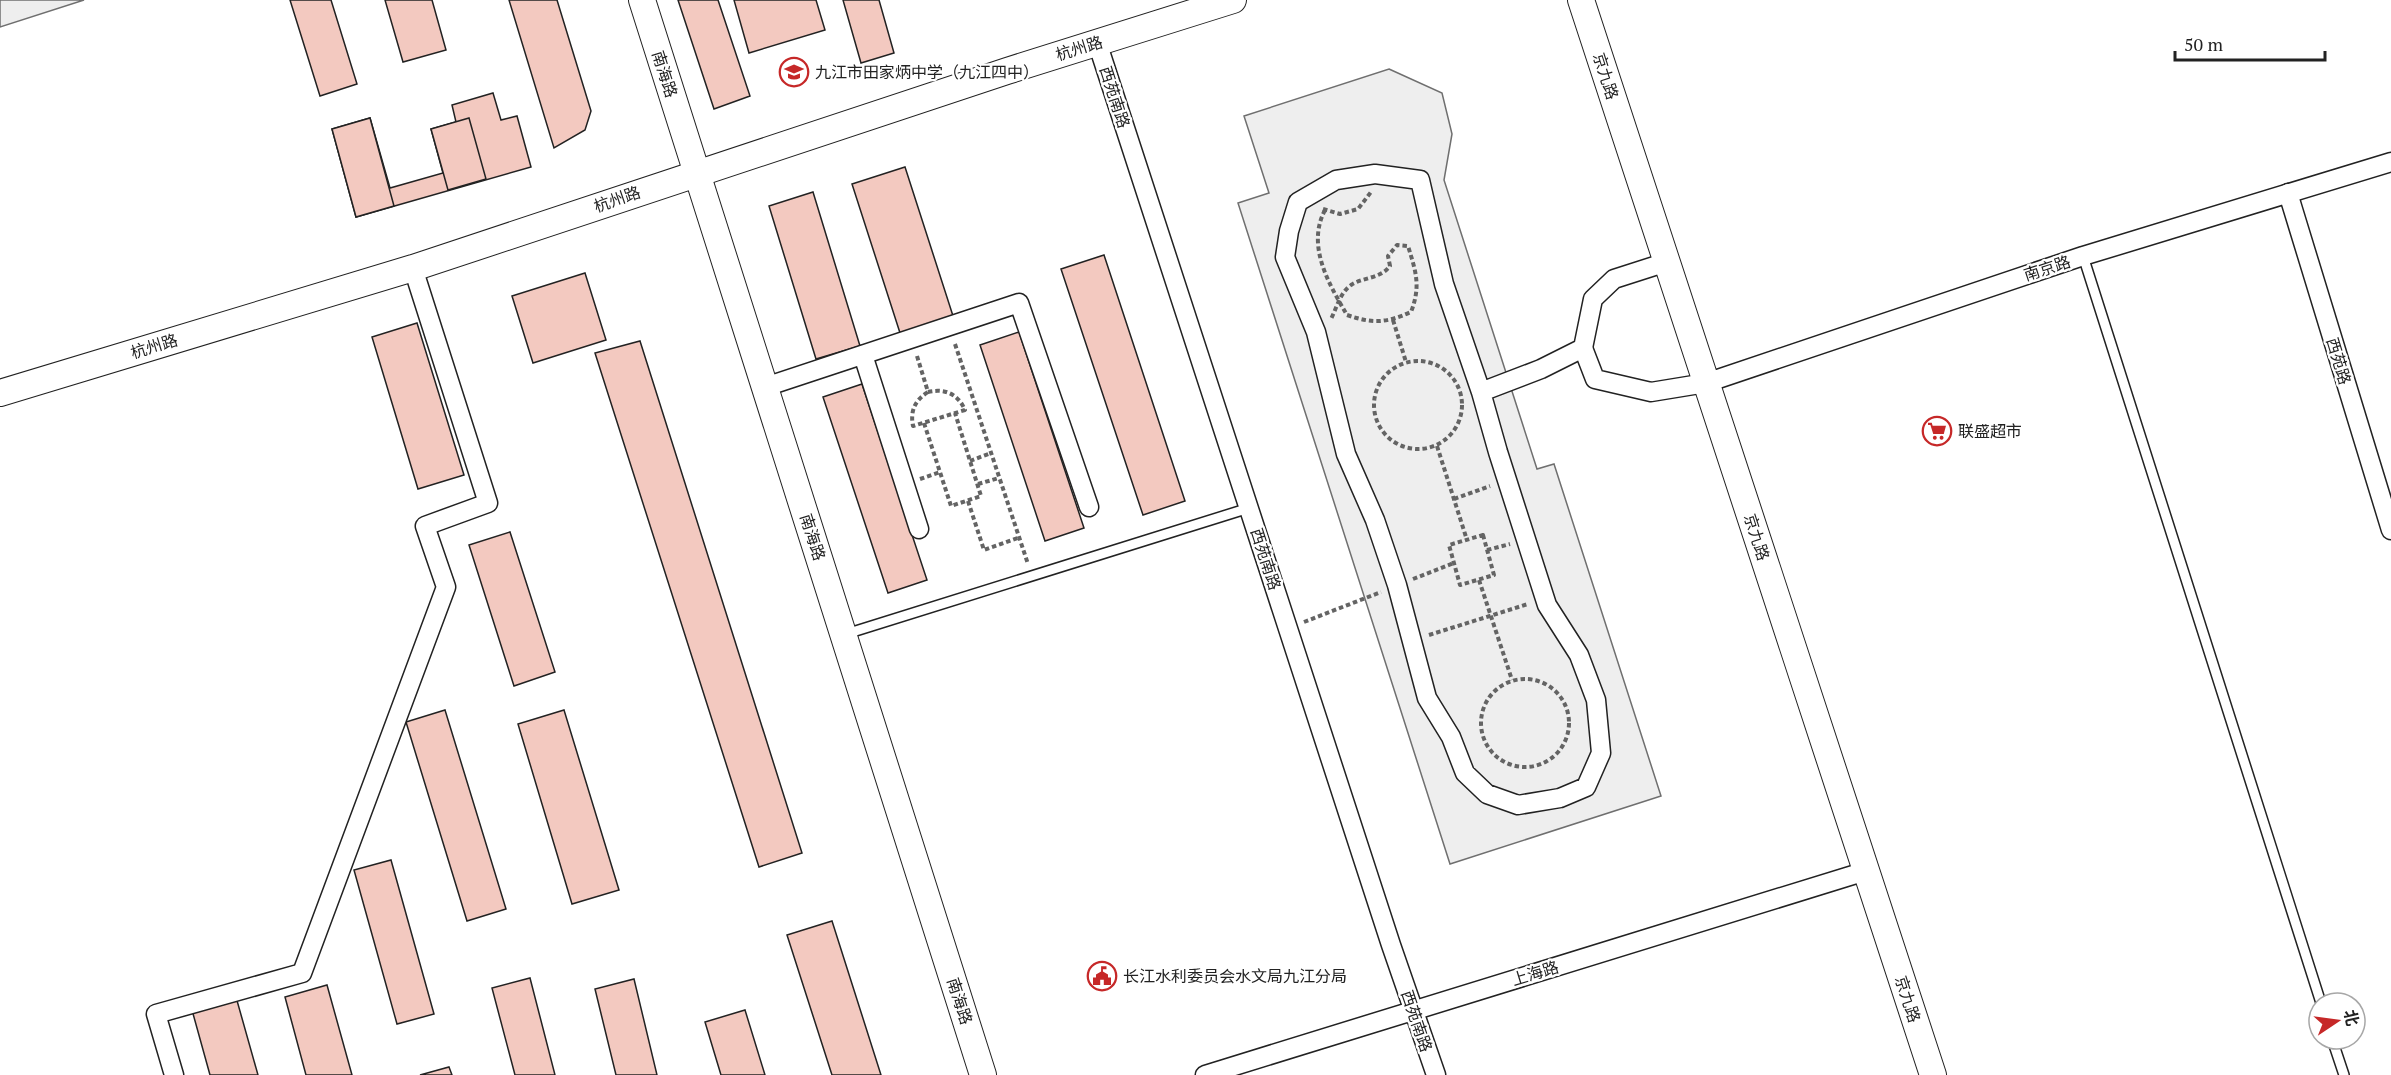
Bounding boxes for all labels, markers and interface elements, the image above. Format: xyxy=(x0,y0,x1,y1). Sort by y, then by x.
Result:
scale bar xyxy=(2175,24,2325,62)
street label: 杭州路 xyxy=(1053,30,1105,66)
text: 50 m xyxy=(2184,32,2224,56)
street label: 南海路 xyxy=(647,48,683,100)
street label: 京九路 xyxy=(1588,50,1624,102)
school or university icon: 九江市田家炳中学（九江四中） xyxy=(778,56,810,88)
place label: 九江市田家炳中学（九江四中） xyxy=(815,61,1039,83)
street label: 西苑南路 xyxy=(1095,63,1135,131)
street label: 杭州路 xyxy=(591,181,643,217)
street label: 南京路 xyxy=(2021,250,2073,286)
street label: 杭州路 xyxy=(128,328,180,364)
street label: 西苑路 xyxy=(2321,335,2357,387)
supermarket icon: 联盛超市 xyxy=(1921,415,1953,447)
place label: 联盛超市 xyxy=(1958,420,2022,442)
street label: 南海路 xyxy=(795,511,831,563)
street label: 京九路 xyxy=(1739,511,1775,563)
street label: 西苑南路 xyxy=(1246,525,1286,593)
street label: 上海路 xyxy=(1509,955,1561,991)
public building icon: 长江水利委员会水文局九江分局 xyxy=(1086,960,1118,992)
place label: 长江水利委员会水文局九江分局 xyxy=(1123,965,1347,987)
street label: 京九路 xyxy=(1890,973,1926,1025)
street label: 南海路 xyxy=(942,975,978,1027)
street label: 西苑南路 xyxy=(1396,987,1438,1055)
north arrow xyxy=(2307,991,2367,1051)
text: 北 xyxy=(2339,1007,2364,1028)

